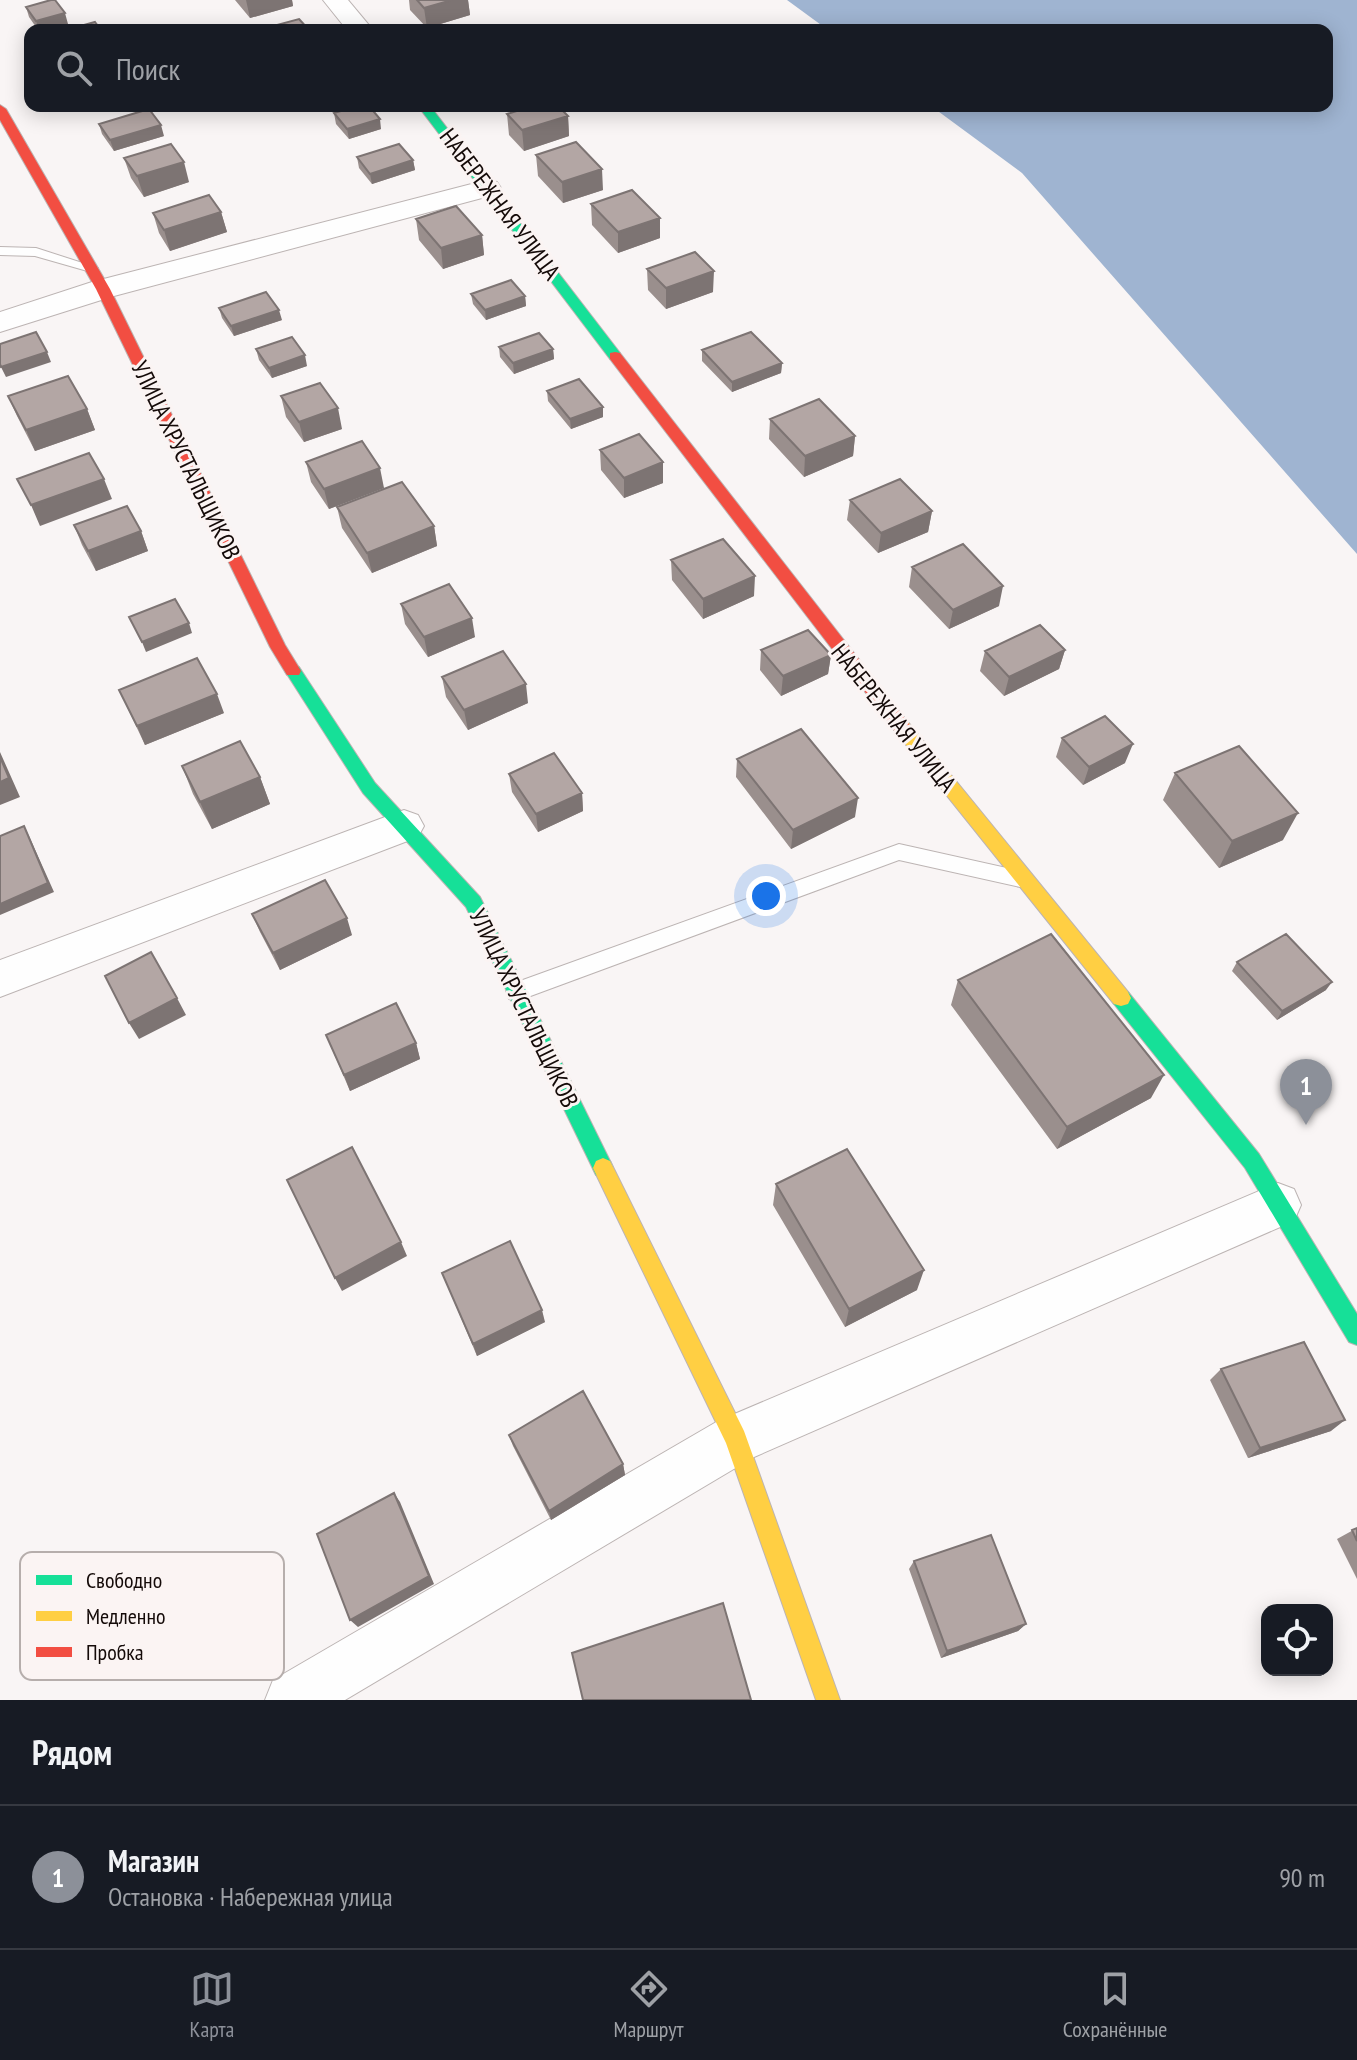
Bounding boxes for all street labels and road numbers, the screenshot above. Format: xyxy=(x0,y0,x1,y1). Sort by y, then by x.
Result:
street label: НАБЕРЕЖНАЯ УЛИЦА xyxy=(433,122,568,287)
street label: УЛИЦА ХРУСТАЛЬЩИКОВ xyxy=(124,356,248,564)
street label: НАБЕРЕЖНАЯ УЛИЦА xyxy=(825,637,964,799)
street label: УЛИЦА ХРУСТАЛЬЩИКОВ xyxy=(462,904,586,1112)

